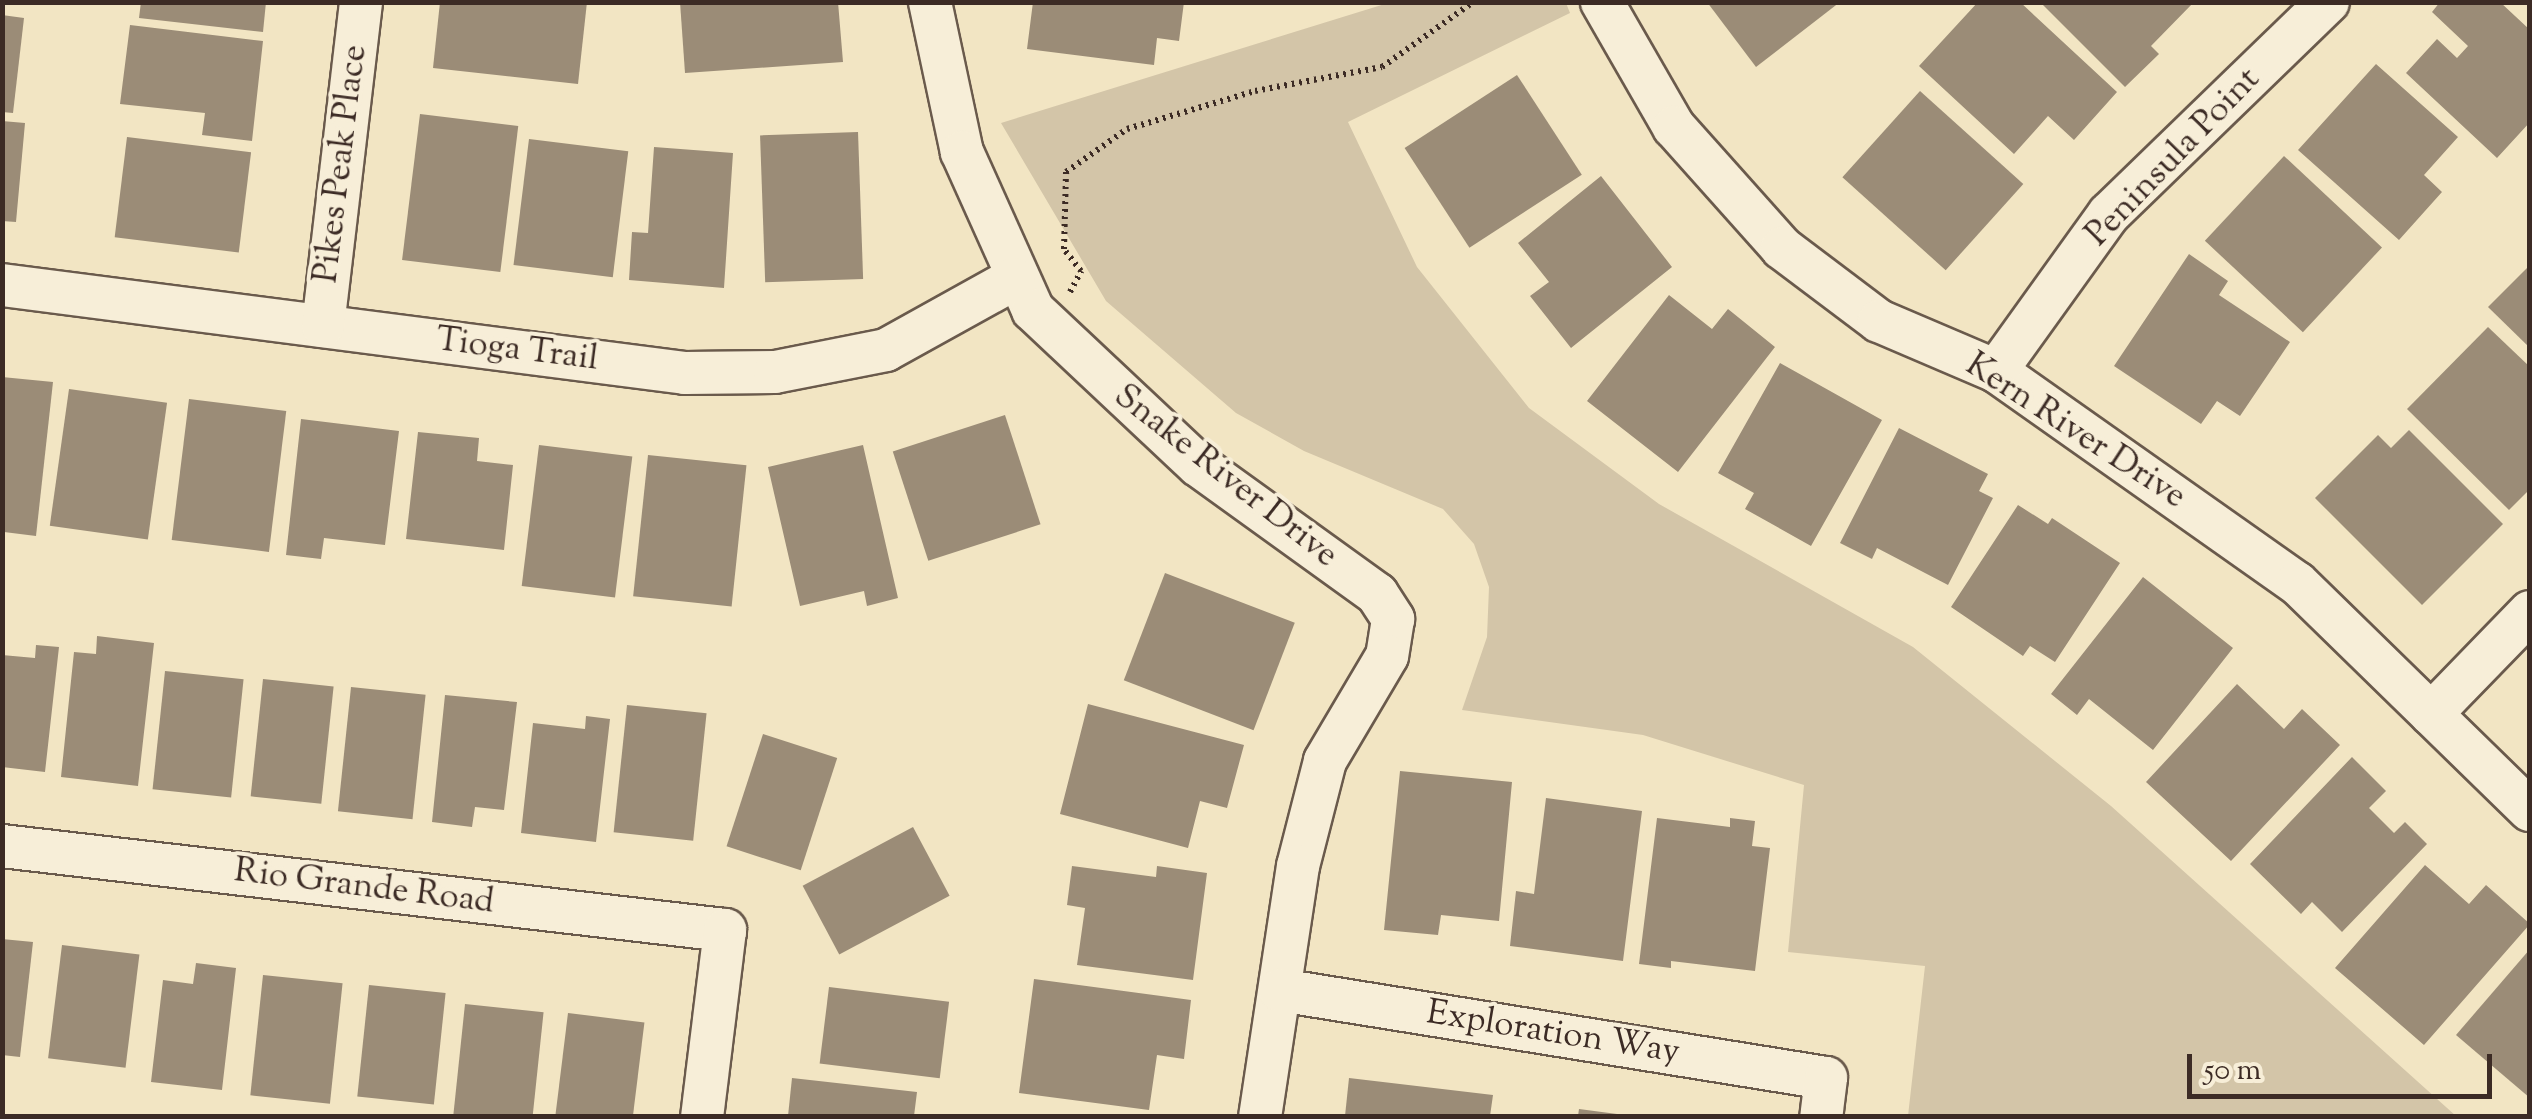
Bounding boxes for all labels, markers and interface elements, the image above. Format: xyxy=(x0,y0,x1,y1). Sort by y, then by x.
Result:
street label: Pikes Peak Place xyxy=(307,43,377,285)
street label: Peninsula Point xyxy=(2078,60,2270,256)
street label: Tioga Trail xyxy=(434,320,600,382)
street label: Kern River Drive xyxy=(1957,345,2193,519)
street label: Snake River Drive xyxy=(1104,376,1346,578)
street label: Rio Grande Road xyxy=(232,851,496,925)
street label: Exploration Way xyxy=(1423,993,1683,1075)
scale bar xyxy=(2192,1034,2497,1096)
text: 50 m xyxy=(2204,1050,2261,1093)

